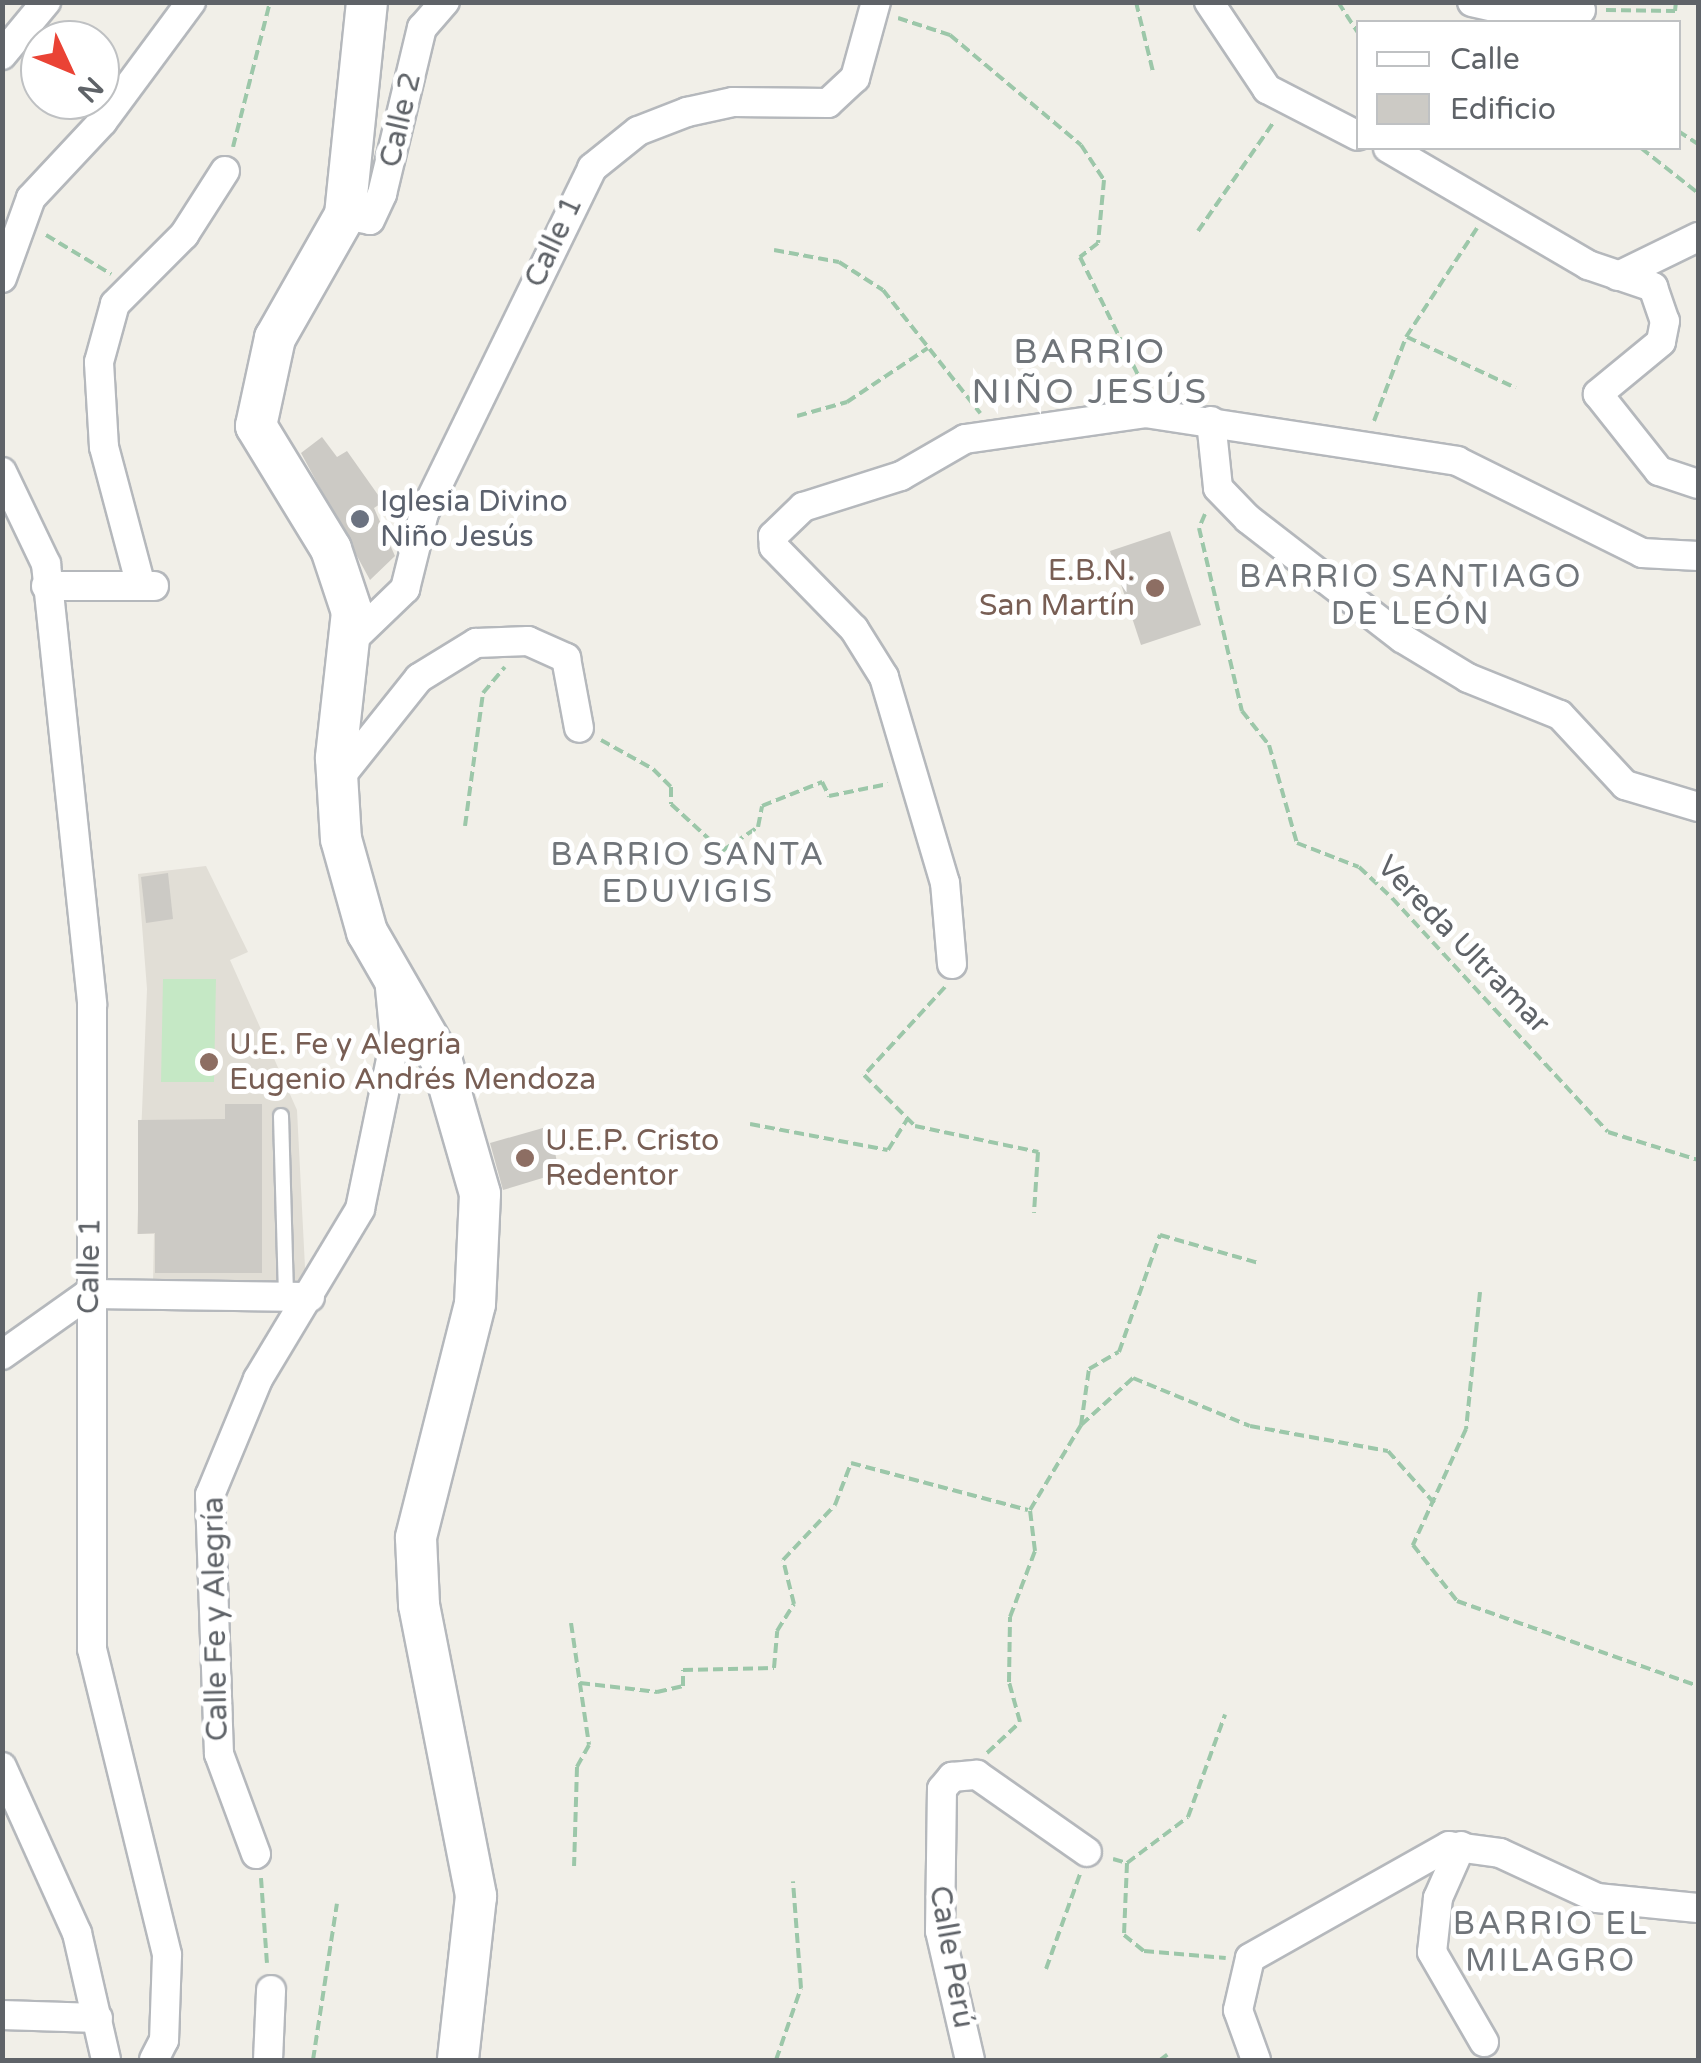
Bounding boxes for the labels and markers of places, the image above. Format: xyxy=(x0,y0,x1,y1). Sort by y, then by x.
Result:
place label: Iglesia Divino Niño Jesús xyxy=(380,484,568,554)
marker: Iglesia Divino Niño Jesús xyxy=(349,508,371,530)
place label: E.B.N. San Martín xyxy=(979,553,1135,624)
marker: E.B.N. San Martín xyxy=(1144,577,1166,599)
place label: U.E. Fe y Alegría Eugenio Andrés Mendoza xyxy=(229,1027,596,1098)
marker: U.E. Fe y Alegría Eugenio Andrés Mendoza xyxy=(198,1051,220,1073)
place label: U.E.P. Cristo Redentor xyxy=(545,1123,719,1194)
marker: U.E.P. Cristo Redentor xyxy=(514,1147,536,1169)

